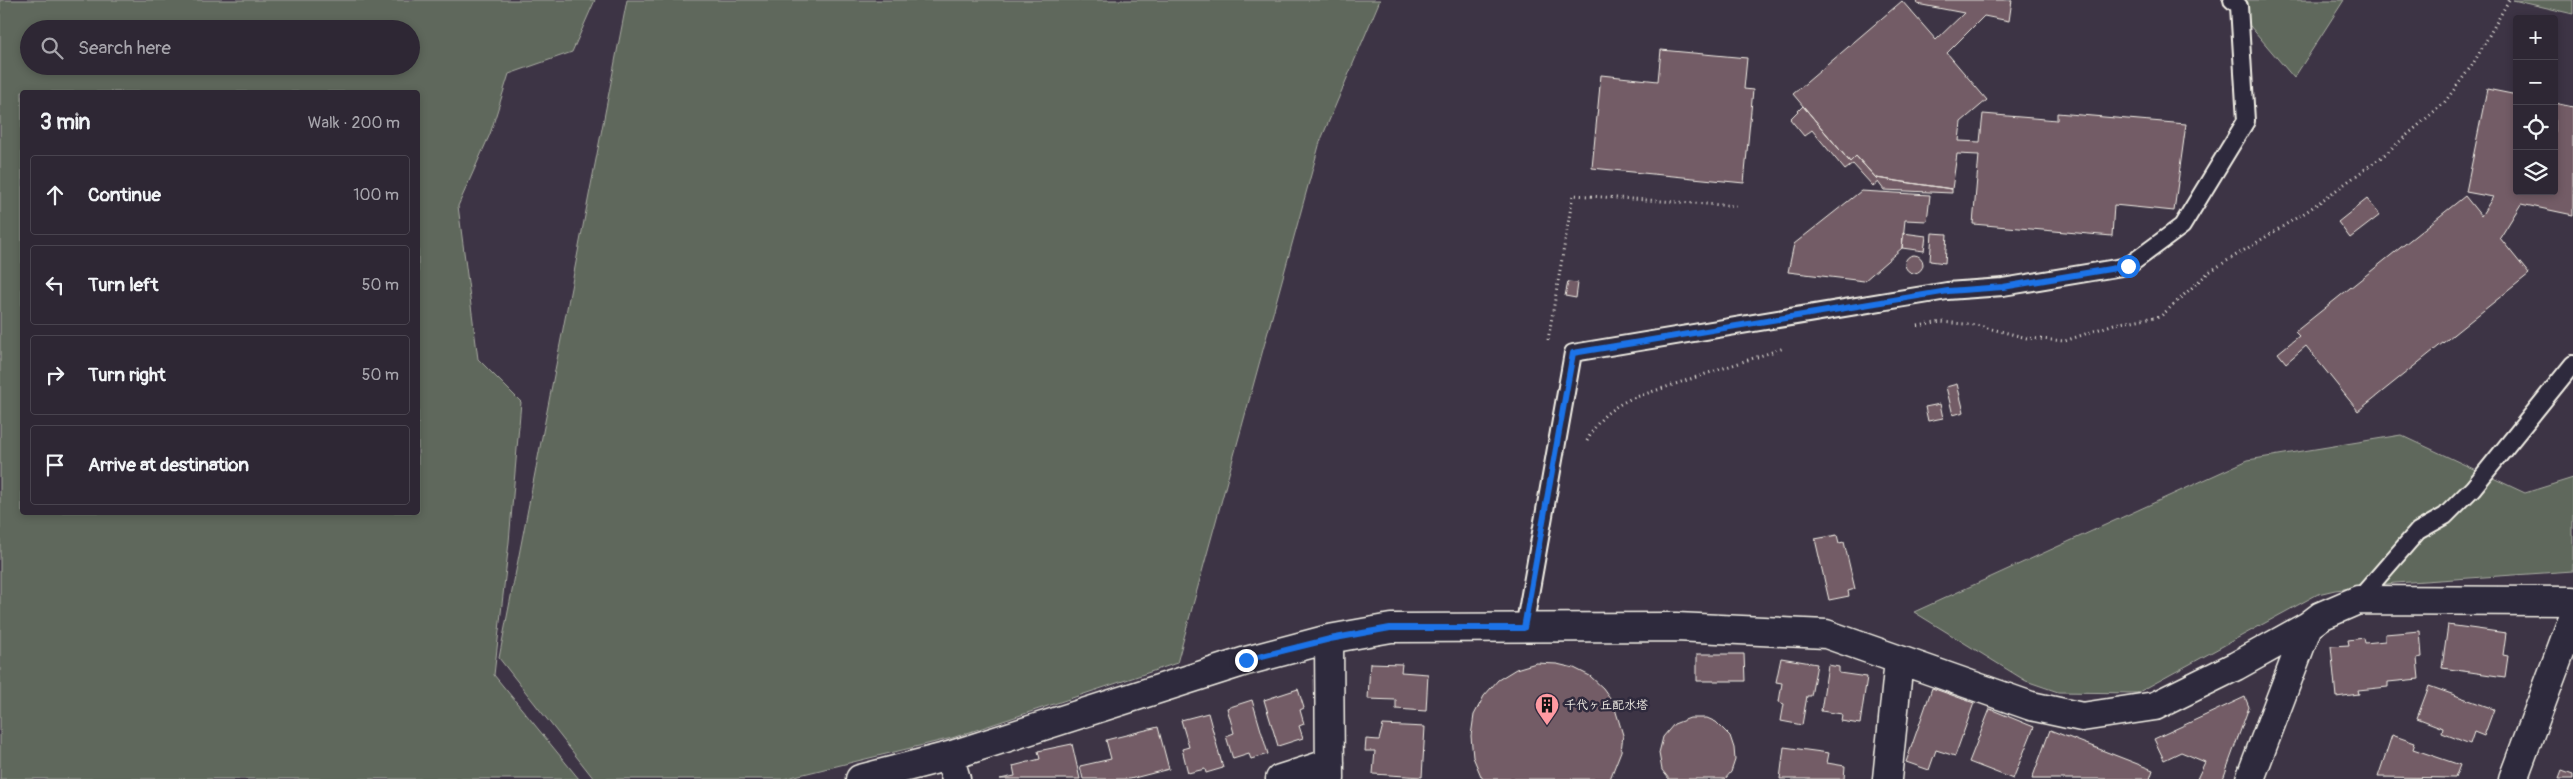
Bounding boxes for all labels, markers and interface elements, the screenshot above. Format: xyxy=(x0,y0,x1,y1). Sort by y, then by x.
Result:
map controls xyxy=(2513,15,2558,195)
button: + xyxy=(2513,15,2558,60)
search box xyxy=(20,20,420,75)
icon: search xyxy=(38,34,66,62)
text: Search here xyxy=(78,36,171,60)
button: − xyxy=(2513,60,2558,105)
button: locate xyxy=(2513,105,2558,150)
text: 3 min xyxy=(40,109,90,136)
text: Walk · 200 m xyxy=(308,113,400,133)
button: layers xyxy=(2513,150,2558,195)
icon: ahead xyxy=(41,181,69,209)
text: Continue xyxy=(88,183,161,207)
text: 100 m xyxy=(353,185,399,205)
route start xyxy=(2117,255,2140,278)
icon: left xyxy=(41,271,69,299)
text: Turn left xyxy=(88,273,158,297)
text: 50 m xyxy=(362,275,399,295)
icon: right xyxy=(41,361,69,389)
text: Turn right xyxy=(88,363,166,387)
text: 50 m xyxy=(362,365,399,385)
icon: arrive xyxy=(41,451,69,479)
text: Arrive at destination xyxy=(88,453,249,477)
route end xyxy=(1235,649,1258,672)
building icon: 千代ヶ丘配水塔 xyxy=(1534,692,1560,726)
place label: 千代ヶ丘配水塔 xyxy=(1564,698,1648,713)

